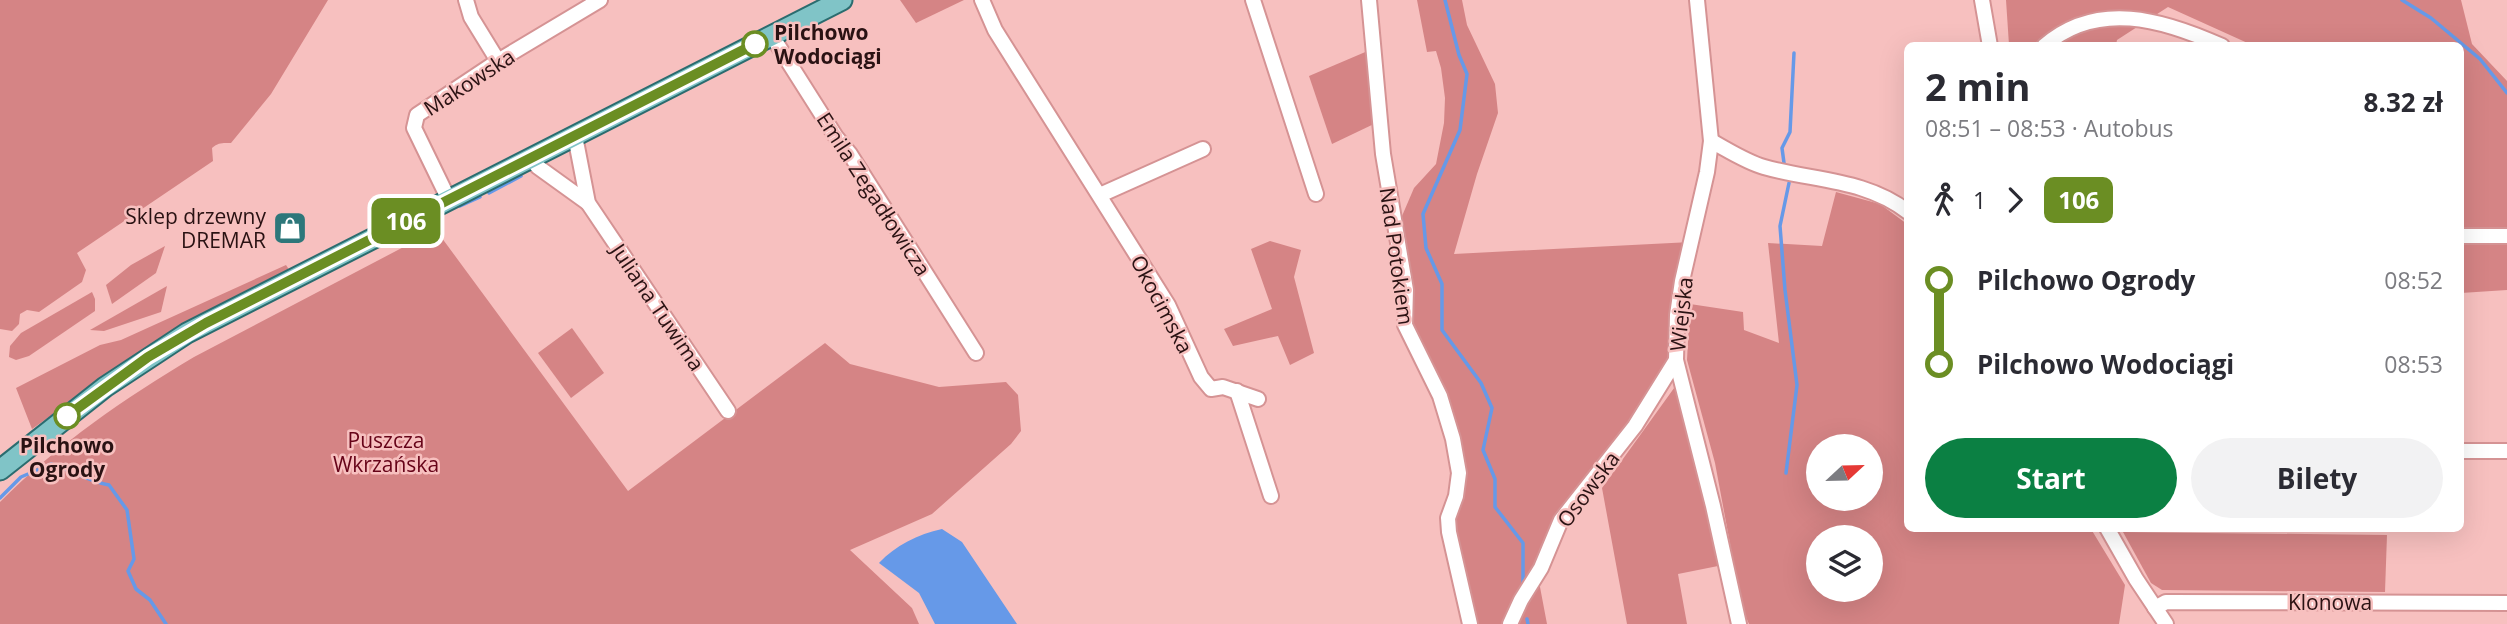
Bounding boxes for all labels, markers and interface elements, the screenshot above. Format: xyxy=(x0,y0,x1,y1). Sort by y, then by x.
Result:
place label: Pilchowo Wodociągi xyxy=(774,18,882,70)
marker: Pilchowo Wodociągi xyxy=(742,31,768,57)
street label: Makowska xyxy=(418,42,520,122)
text: 2 min xyxy=(1925,60,2030,112)
text: 8.32 zł xyxy=(2364,84,2443,120)
street label: Emila Zegadłowicza xyxy=(811,107,937,281)
text: 08:51 – 08:53 · Autobus xyxy=(1925,112,2174,144)
icon: walk xyxy=(1925,181,1963,219)
icon: forward xyxy=(1996,181,2034,219)
text: 106 xyxy=(2058,183,2099,216)
text: 1 xyxy=(1973,184,1986,216)
street label: Nad Potokiem xyxy=(1373,185,1421,327)
line badge: 106 xyxy=(366,198,446,244)
place label: Sklep drzewny DREMAR xyxy=(125,202,266,254)
text: 106 xyxy=(385,204,427,237)
shop icon: Sklep drzewny DREMAR xyxy=(271,209,309,247)
street label: Juliana Tuwima xyxy=(604,236,711,376)
street label: Okocimska xyxy=(1124,250,1200,358)
text: Pilchowo Ogrody xyxy=(1977,262,2195,298)
text: 08:52 xyxy=(2384,264,2443,296)
street label: Wiejska xyxy=(1663,275,1699,353)
text: Pilchowo Wodociągi xyxy=(1977,346,2234,382)
text: 08:53 xyxy=(2384,348,2443,380)
marker: Pilchowo Ogrody xyxy=(54,403,80,429)
park label: Puszcza Wkrzańska xyxy=(333,426,439,478)
place label: Pilchowo Ogrody xyxy=(20,431,114,483)
north arrow xyxy=(1806,434,1883,511)
map controls xyxy=(1806,434,1883,602)
button: Start xyxy=(1925,438,2177,518)
button: Bilety xyxy=(2191,438,2443,518)
street label: Osowska xyxy=(1550,445,1626,533)
button: layers xyxy=(1806,525,1883,602)
street label: Klonowa xyxy=(2288,588,2372,616)

